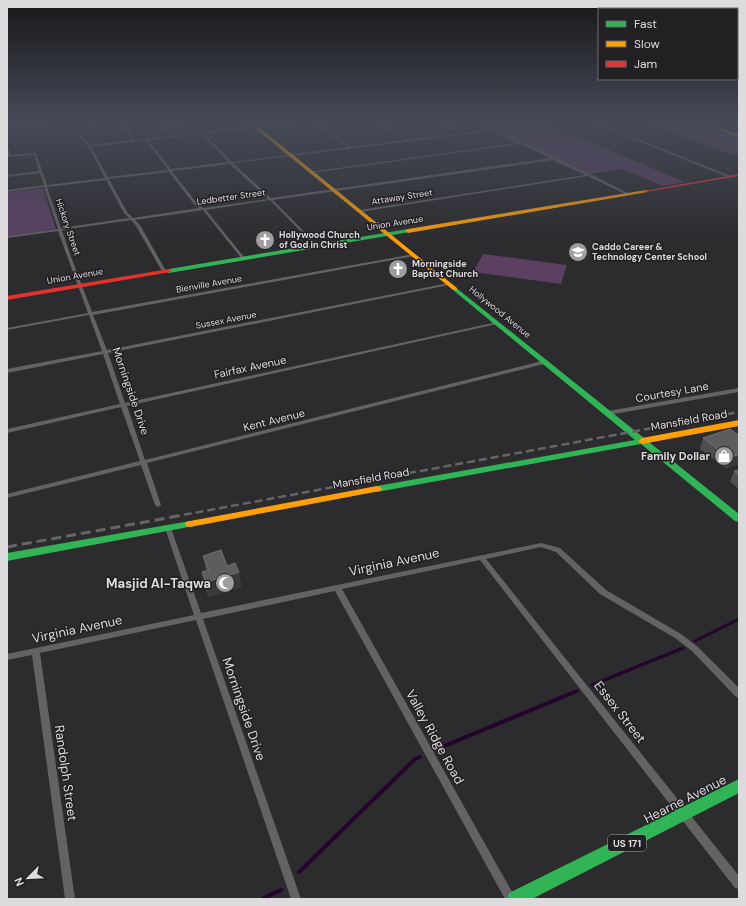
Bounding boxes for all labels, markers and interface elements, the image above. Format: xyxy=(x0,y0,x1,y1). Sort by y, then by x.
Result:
legend xyxy=(598,8,738,80)
text: Fast xyxy=(634,16,657,32)
text: Slow xyxy=(634,36,660,52)
text: Jam xyxy=(634,56,657,72)
street label: Ledbetter Street xyxy=(196,186,267,208)
street label: Attaway Street xyxy=(371,186,434,208)
street label: Hickory Street xyxy=(53,197,83,257)
street label: Union Avenue xyxy=(366,213,424,233)
church icon: Hollywood Church of God in Christ xyxy=(254,229,276,251)
place label: Hollywood Church of God in Christ xyxy=(279,229,360,251)
school or university icon: Caddo Career & Technology Center School xyxy=(567,241,589,263)
place label: Caddo Career & Technology Center School xyxy=(592,241,707,263)
church icon: Morningside Baptist Church xyxy=(387,258,409,280)
place label: Morningside Baptist Church xyxy=(412,258,479,280)
street label: Union Avenue xyxy=(46,265,104,287)
street label: Bienville Avenue xyxy=(175,272,243,296)
street label: Hollywood Avenue xyxy=(467,283,533,341)
street label: Sussex Avenue xyxy=(195,308,257,332)
street label: Morningside Drive xyxy=(109,345,153,437)
street label: Fairfax Avenue xyxy=(213,353,287,381)
street label: Courtesy Lane xyxy=(634,379,710,405)
street label: Kent Avenue xyxy=(242,406,306,434)
street label: Mansfield Road xyxy=(650,406,728,434)
shop icon: Family Dollar xyxy=(713,445,735,467)
place label: Family Dollar xyxy=(641,449,711,463)
street label: Mansfield Road xyxy=(332,464,410,492)
street label: Virginia Avenue xyxy=(347,544,441,580)
mosque icon: Masjid Al-Taqwa xyxy=(214,572,236,594)
place label: Masjid Al-Taqwa xyxy=(106,575,211,592)
street label: Virginia Avenue xyxy=(30,611,124,647)
street label: Morningside Drive xyxy=(218,655,270,763)
street label: Essex Street xyxy=(590,678,650,746)
street label: Valley Ridge Road xyxy=(402,687,468,787)
street label: Randolph Street xyxy=(51,724,81,822)
street label: Hearne Avenue xyxy=(641,771,729,827)
road number: US 171 xyxy=(608,835,646,851)
north arrow xyxy=(8,858,48,898)
text: N xyxy=(11,876,27,889)

